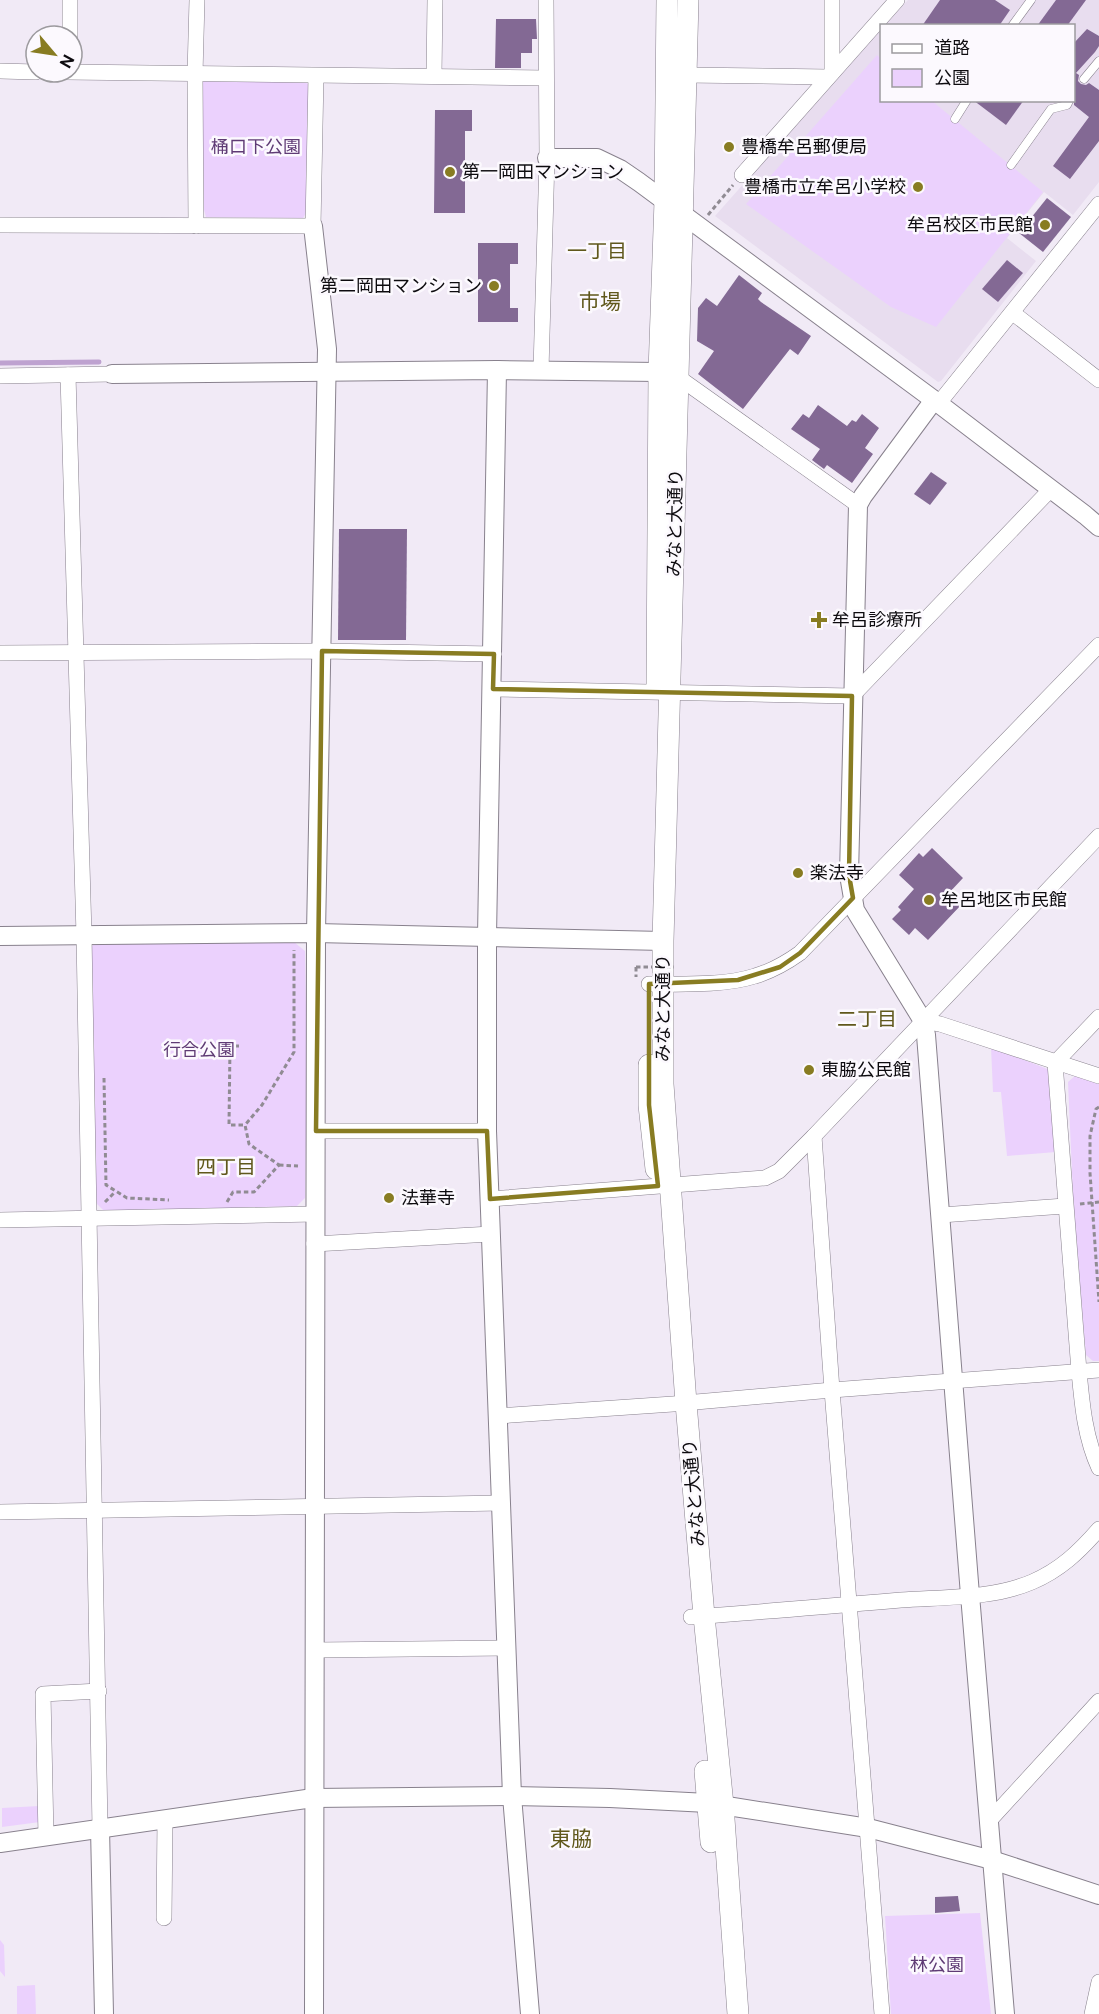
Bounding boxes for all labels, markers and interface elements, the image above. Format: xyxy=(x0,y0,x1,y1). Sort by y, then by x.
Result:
north arrow xyxy=(24,24,84,84)
legend xyxy=(880,24,1075,102)
text: 道路 xyxy=(934,37,970,58)
text: N xyxy=(55,51,78,71)
text: 公園 xyxy=(934,67,970,88)
park label: 桶口下公園 xyxy=(211,136,301,157)
place label: 豊橋牟呂郵便局 xyxy=(741,136,867,157)
marker: 豊橋牟呂郵便局 xyxy=(722,140,736,154)
place label: 第一岡田マンション xyxy=(462,161,624,182)
marker: 第一岡田マンション xyxy=(443,165,457,179)
place label: 豊橋市立牟呂小学校 xyxy=(744,176,906,197)
marker: 豊橋市立牟呂小学校 xyxy=(911,180,925,194)
place label: 牟呂校区市民館 xyxy=(907,214,1033,235)
marker: 牟呂校区市民館 xyxy=(1038,218,1052,232)
district label: 一丁目 xyxy=(567,239,627,263)
place label: 第二岡田マンション xyxy=(320,275,482,296)
marker: 第二岡田マンション xyxy=(487,279,501,293)
district label: 市場 xyxy=(579,289,621,314)
street label: みなと大通り xyxy=(663,469,686,577)
place label: 牟呂診療所 xyxy=(832,609,922,630)
marker: 牟呂診療所 xyxy=(810,611,828,629)
place label: 楽法寺 xyxy=(810,862,864,883)
marker: 楽法寺 xyxy=(791,866,805,880)
place label: 牟呂地区市民館 xyxy=(941,889,1067,910)
marker: 牟呂地区市民館 xyxy=(922,893,936,907)
street label: みなと大通り xyxy=(652,954,673,1062)
district label: 二丁目 xyxy=(837,1007,897,1031)
park label: 行合公園 xyxy=(163,1039,235,1060)
place label: 東脇公民館 xyxy=(821,1059,911,1080)
marker: 東脇公民館 xyxy=(802,1063,816,1077)
district label: 四丁目 xyxy=(196,1155,256,1179)
place label: 法華寺 xyxy=(401,1187,455,1208)
marker: 法華寺 xyxy=(382,1191,396,1205)
street label: みなと大通り xyxy=(678,1438,709,1548)
district label: 東脇 xyxy=(550,1826,592,1851)
park label: 林公園 xyxy=(910,1954,964,1975)

